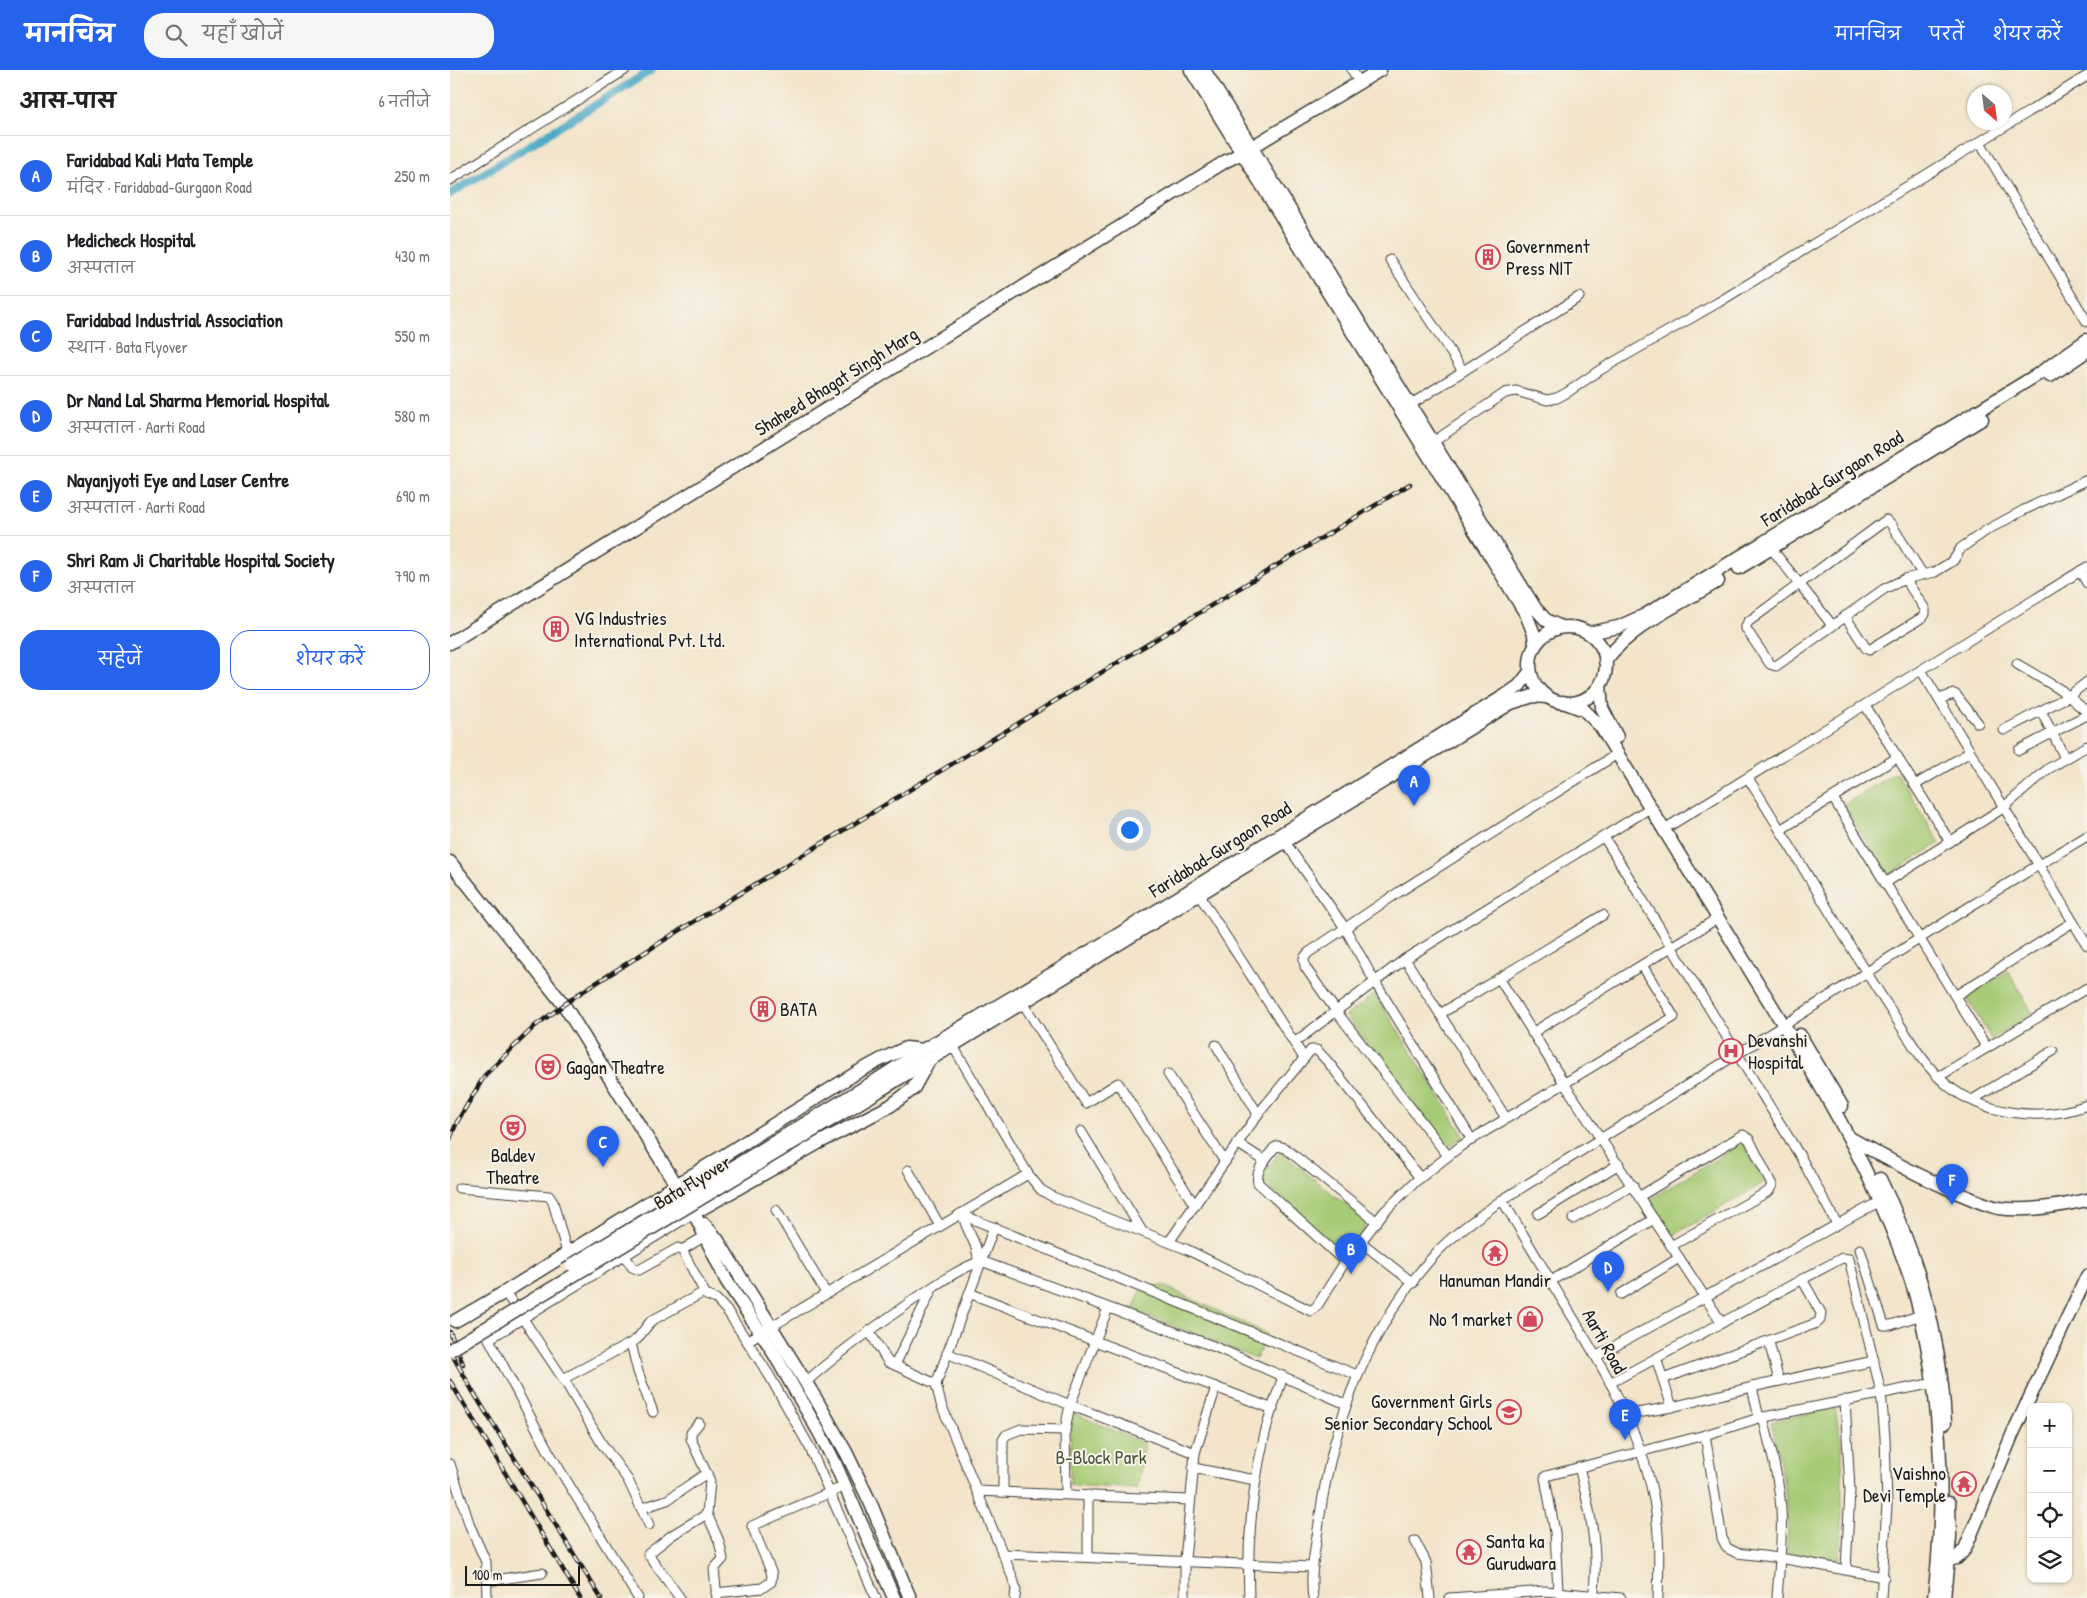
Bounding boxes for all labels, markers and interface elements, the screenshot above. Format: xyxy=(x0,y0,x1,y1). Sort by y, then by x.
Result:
search box xyxy=(144,13,494,58)
text: मानचित्र xyxy=(25,17,114,49)
text: यहाँ खोजें xyxy=(202,20,284,46)
icon: search xyxy=(162,21,190,49)
text: मानचित्र xyxy=(1835,21,1901,46)
text: परतें xyxy=(1929,21,1964,46)
text: शेयर करें xyxy=(1992,21,2062,46)
north arrow xyxy=(1967,85,2012,130)
text: आस-पास xyxy=(20,86,116,115)
text: 6 नतीजे xyxy=(378,90,430,112)
text: Faridabad Kali Mata Temple xyxy=(67,147,253,173)
text: A xyxy=(32,165,40,187)
text: 250 m xyxy=(394,165,430,187)
text: मंदिर · Faridabad-Gurgaon Road xyxy=(67,176,252,198)
text: Medicheck Hospital xyxy=(67,227,195,253)
place label: Government Press NIT xyxy=(1506,233,1590,281)
building icon: Government Press NIT xyxy=(1475,244,1501,270)
text: B xyxy=(32,245,40,267)
text: 430 m xyxy=(395,245,430,267)
text: अस्पताल xyxy=(67,256,135,278)
text: Faridabad Industrial Association xyxy=(67,307,283,333)
street label: Shaheed Bhagat Singh Marg xyxy=(749,320,923,442)
text: C xyxy=(32,325,40,347)
text: 550 m xyxy=(395,325,430,347)
text: स्थान · Bata Flyover xyxy=(67,336,188,358)
text: Dr Nand Lal Sharma Memorial Hospital xyxy=(67,387,329,413)
text: D xyxy=(32,405,40,427)
text: 580 m xyxy=(395,405,430,427)
text: अस्पताल · Aarti Road xyxy=(67,416,205,438)
street label: Faridabad-Gurgaon Road xyxy=(1755,423,1909,533)
text: Nayanjyoti Eye and Laser Centre xyxy=(67,467,289,493)
text: E xyxy=(32,485,40,507)
text: 690 m xyxy=(396,485,430,507)
text: अस्पताल · Aarti Road xyxy=(67,496,205,518)
text: Shri Ram Ji Charitable Hospital Society xyxy=(67,547,335,573)
text: F xyxy=(33,565,39,587)
text: 790 m xyxy=(394,565,430,587)
text: अस्पताल xyxy=(67,576,135,598)
place label: VG Industries International Pvt. Ltd. xyxy=(574,605,725,653)
building icon: VG Industries International Pvt. Ltd. xyxy=(543,616,569,642)
button: सहेजें xyxy=(20,630,220,690)
button: शेयर करें xyxy=(230,630,430,690)
pin: A xyxy=(1398,765,1430,806)
street label: Faridabad-Gurgaon Road xyxy=(1143,794,1297,904)
your location xyxy=(1117,817,1143,843)
building icon: BATA xyxy=(750,996,776,1022)
place label: BATA xyxy=(780,996,817,1022)
place label: Devanshi Hospital xyxy=(1748,1027,1808,1075)
hospital icon: Devanshi Hospital xyxy=(1718,1038,1744,1064)
theatre icon: Gagan Theatre xyxy=(535,1054,561,1080)
place label: Gagan Theatre xyxy=(566,1054,665,1080)
theatre icon: Baldev Theatre xyxy=(500,1115,526,1141)
pin: C xyxy=(587,1126,619,1167)
place label: Baldev Theatre xyxy=(486,1142,540,1190)
street label: Bata Flyover xyxy=(649,1148,736,1215)
pin: F xyxy=(1936,1164,1968,1205)
pin: B xyxy=(1335,1233,1367,1274)
temple icon: Hanuman Mandir xyxy=(1482,1240,1508,1266)
pin: D xyxy=(1592,1251,1624,1292)
place label: Hanuman Mandir xyxy=(1439,1267,1552,1293)
street label: Aarti Road xyxy=(1577,1304,1634,1379)
place label: No 1 market xyxy=(1429,1306,1512,1332)
shop icon: No 1 market xyxy=(1517,1306,1543,1332)
place label: Government Girls Senior Secondary School xyxy=(1325,1388,1493,1436)
school or university icon: Government Girls Senior Secondary School xyxy=(1496,1399,1522,1425)
pin: E xyxy=(1609,1399,1641,1440)
map controls xyxy=(2027,1403,2072,1583)
button: + xyxy=(2027,1403,2072,1448)
park label: B-Block Park xyxy=(1055,1444,1147,1470)
button: − xyxy=(2027,1448,2072,1493)
place label: Vaishno Devi Temple xyxy=(1863,1460,1946,1508)
temple icon: Vaishno Devi Temple xyxy=(1951,1471,1977,1497)
button: locate xyxy=(2027,1493,2072,1538)
place label: Santa ka Gurudwara xyxy=(1486,1528,1557,1576)
button: layers xyxy=(2027,1538,2072,1583)
temple icon: Santa ka Gurudwara xyxy=(1456,1539,1482,1565)
scale bar xyxy=(465,1563,580,1586)
text: 100 m xyxy=(472,1565,502,1584)

